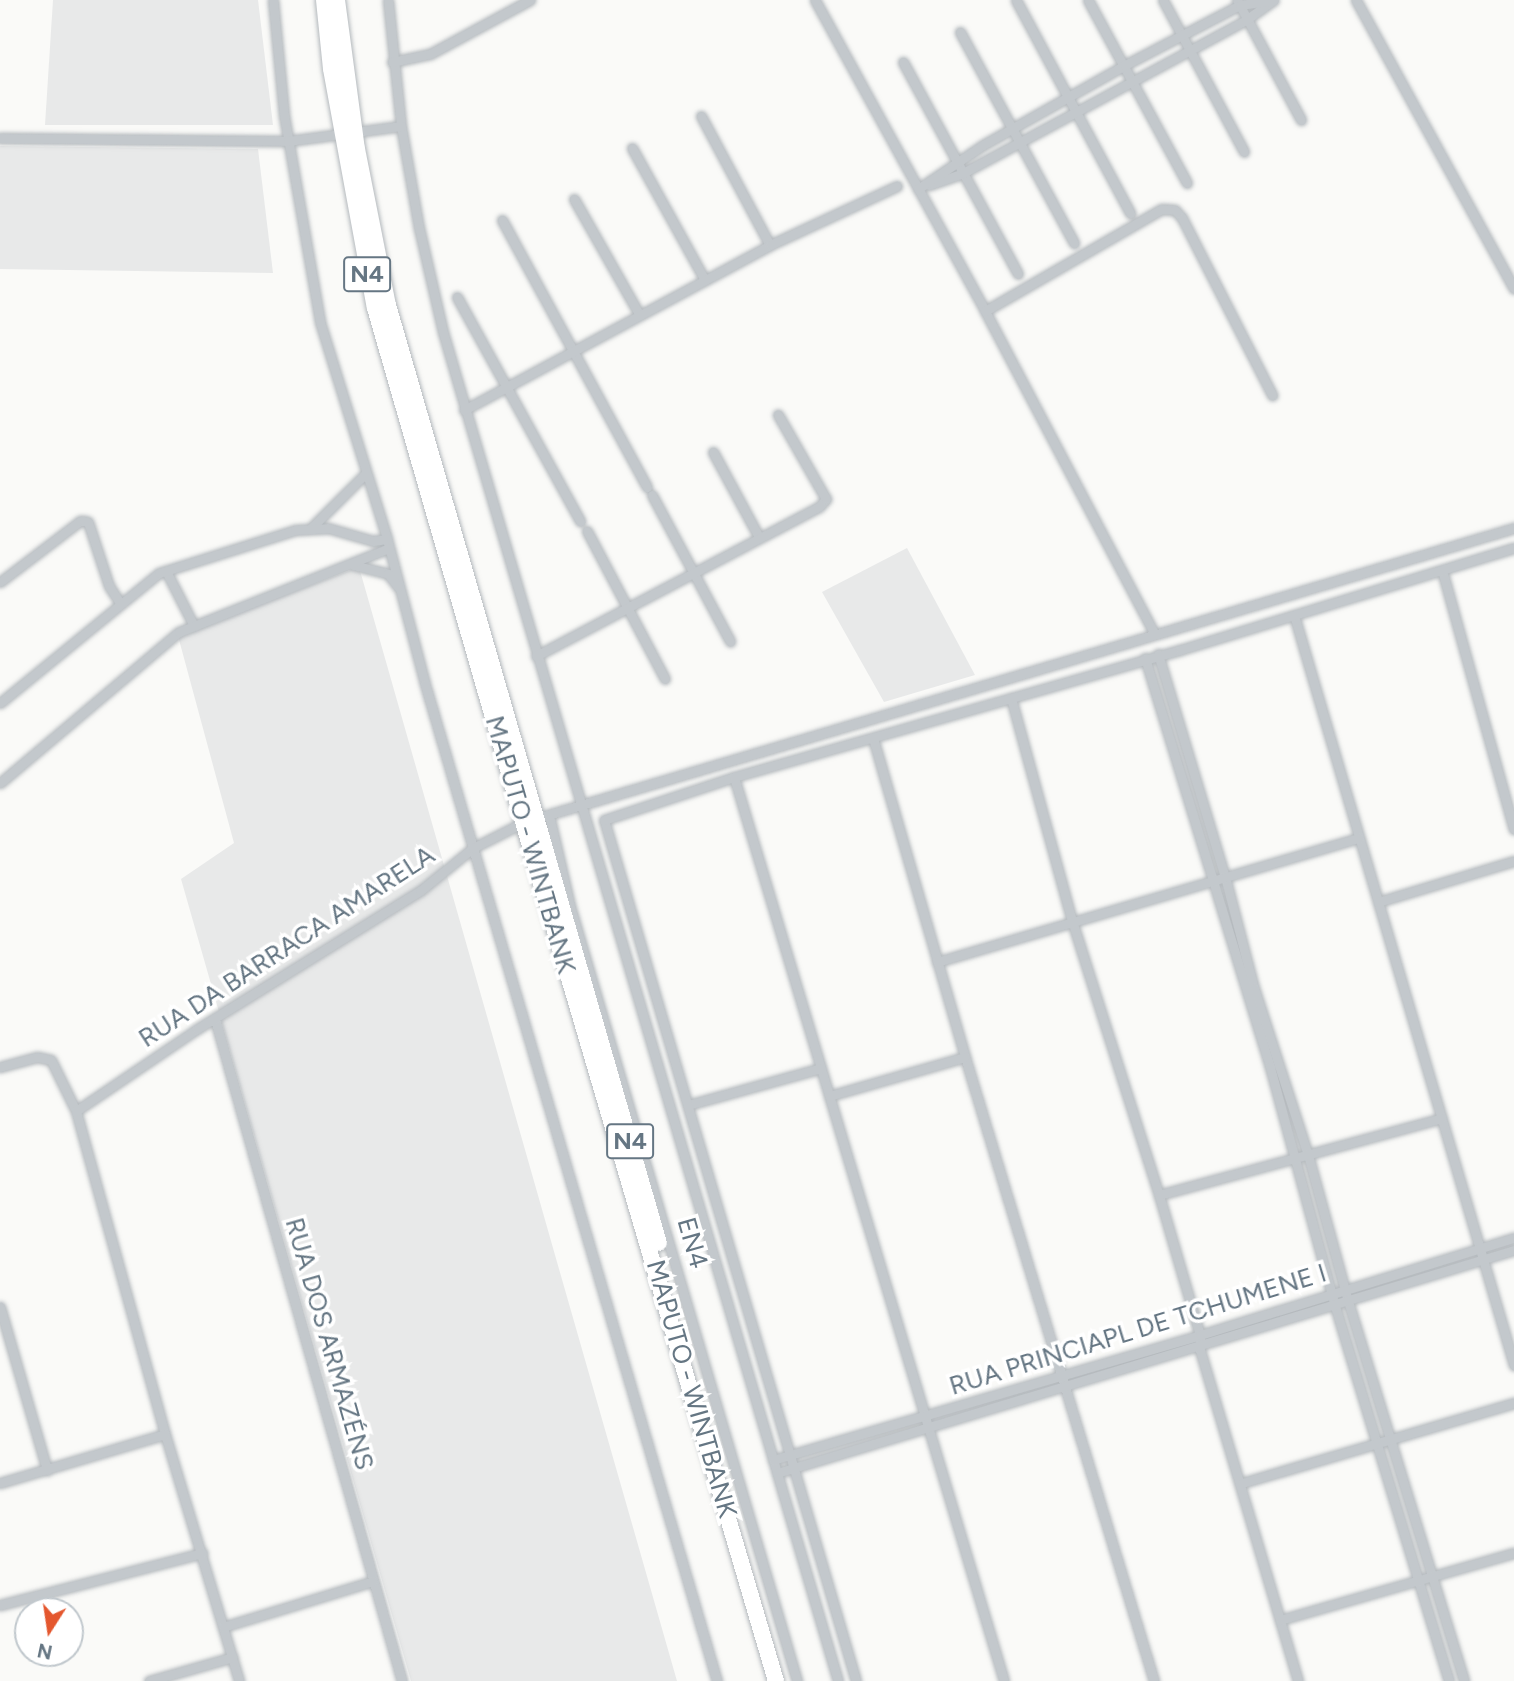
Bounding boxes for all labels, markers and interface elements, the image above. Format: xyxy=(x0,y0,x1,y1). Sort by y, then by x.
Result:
road number: N4 xyxy=(342,254,392,295)
street label: MAPUTO - WINTBANK xyxy=(478,712,582,978)
street label: RUA DA BARRACA AMARELA xyxy=(133,840,441,1054)
road number: N4 xyxy=(606,1120,654,1162)
street label: RUA DOS ARMAZÉNS xyxy=(278,1214,380,1474)
street label: EN4 xyxy=(670,1214,714,1272)
street label: MAPUTO - WINTBANK xyxy=(639,1256,743,1522)
street label: RUA PRINCIAPL DE TCHUMENE I xyxy=(946,1258,1330,1402)
north arrow xyxy=(14,1597,84,1667)
text: N xyxy=(35,1638,55,1664)

